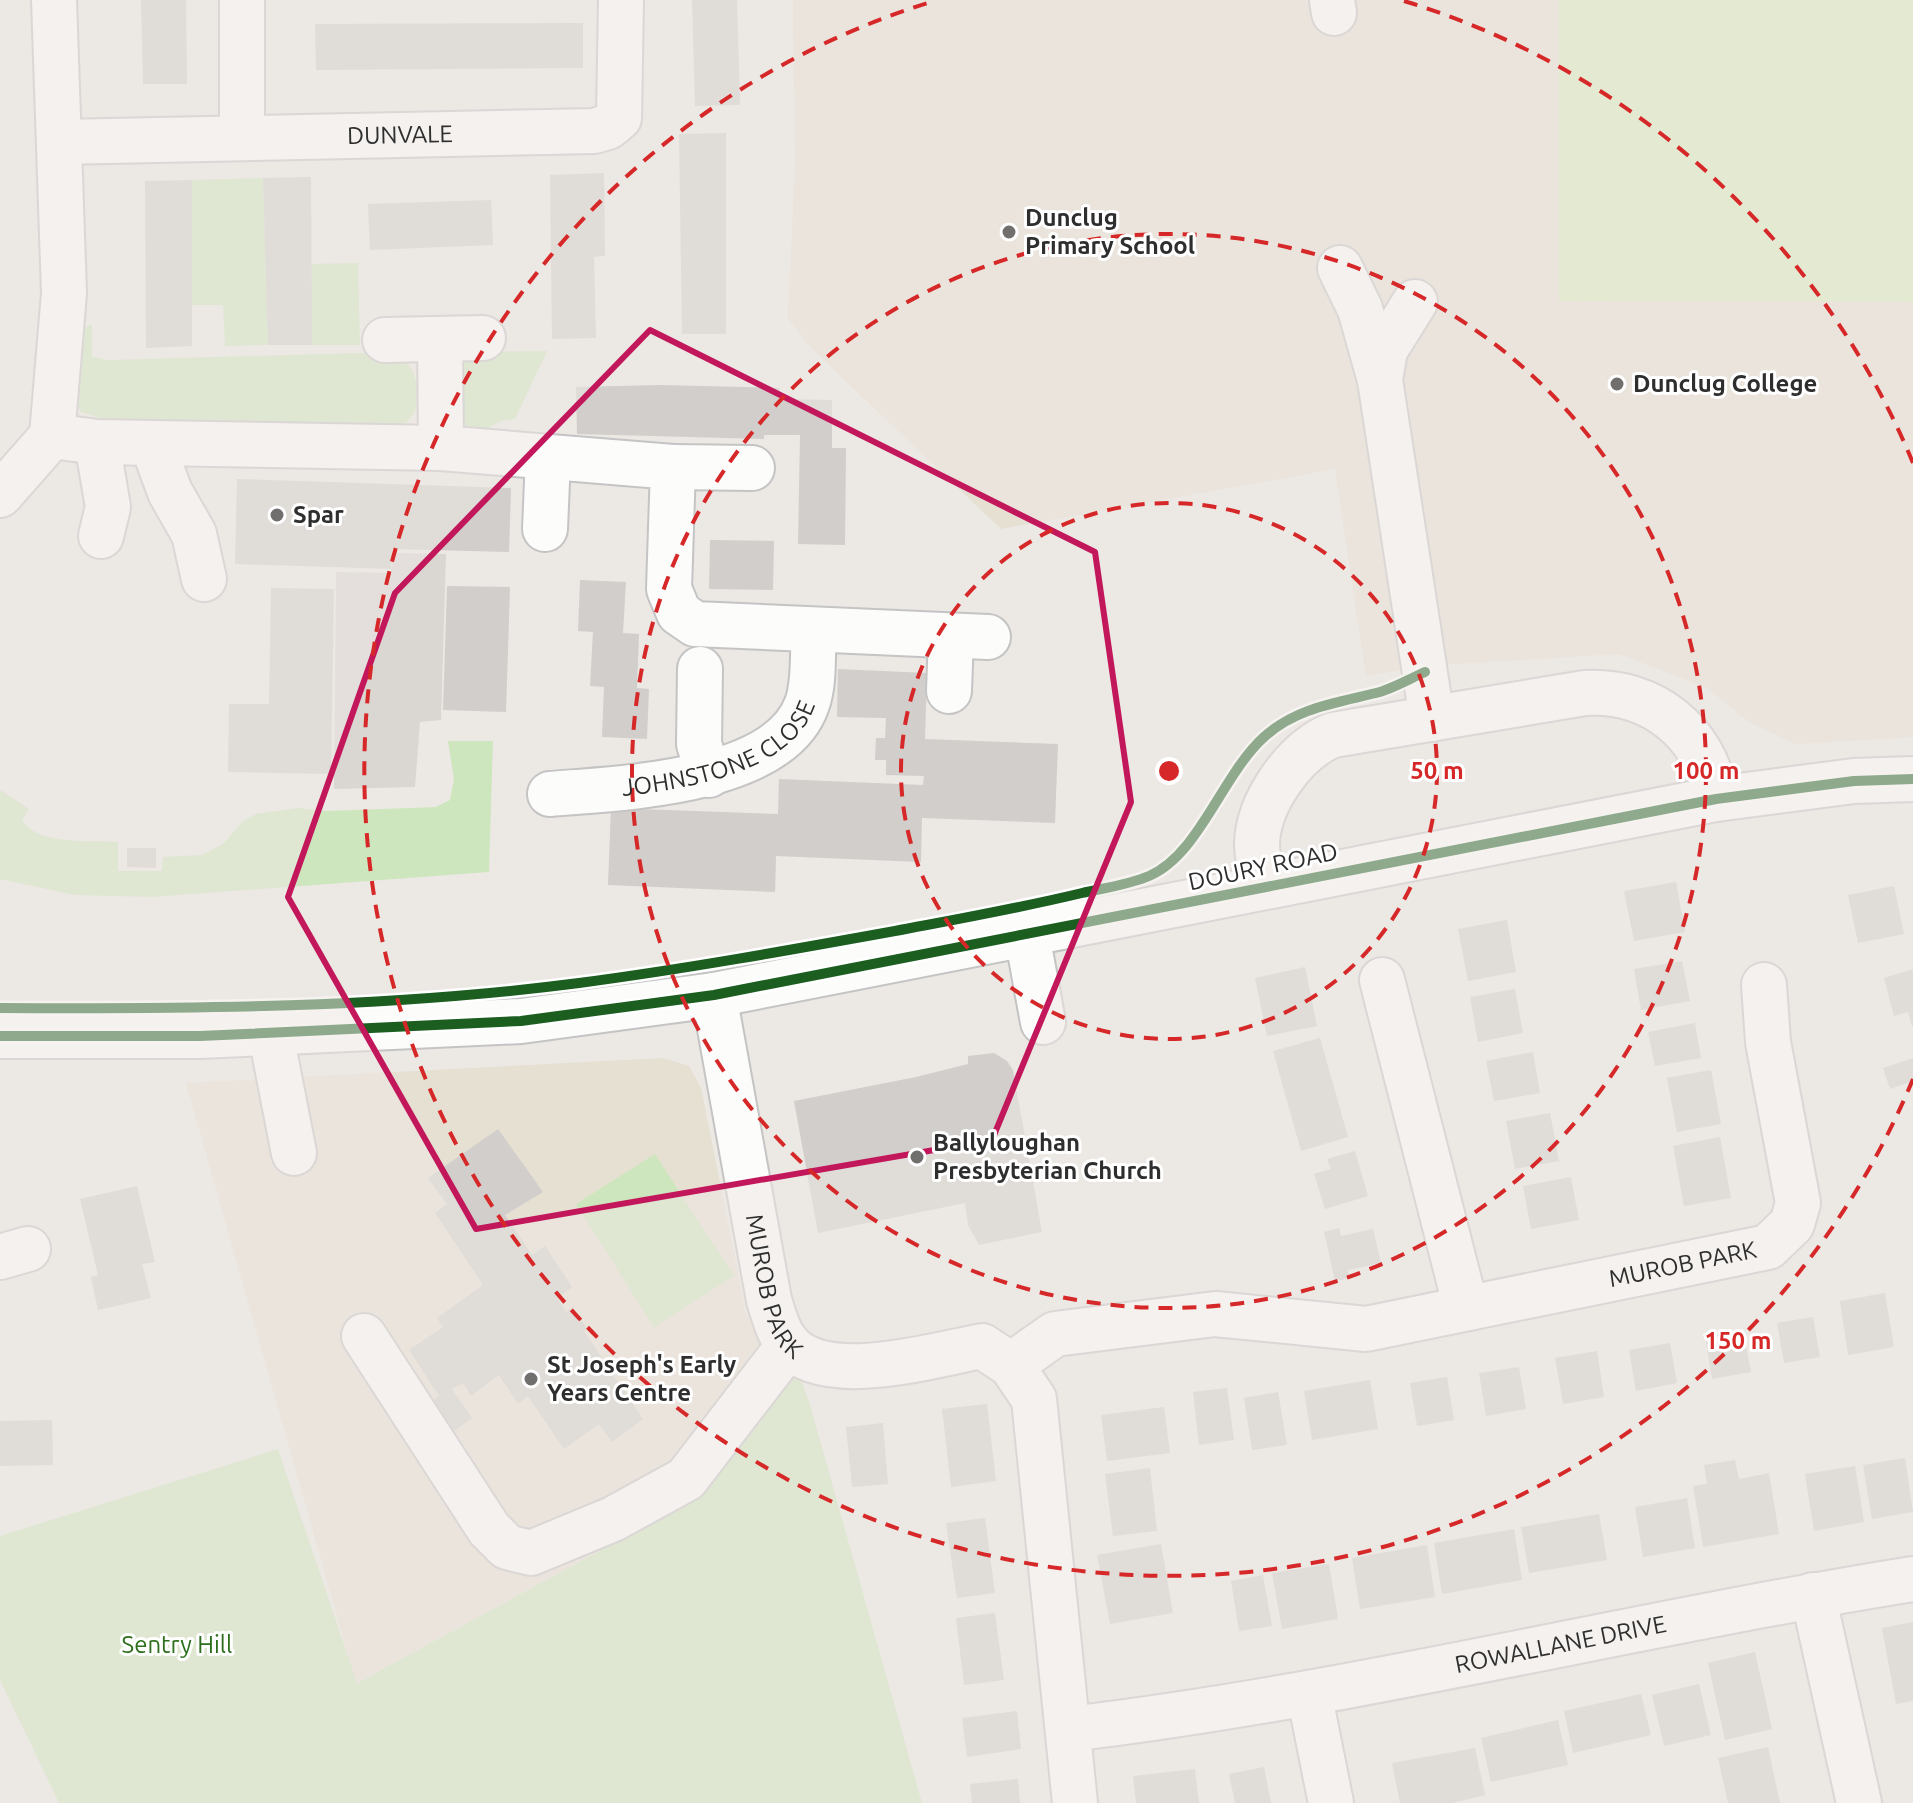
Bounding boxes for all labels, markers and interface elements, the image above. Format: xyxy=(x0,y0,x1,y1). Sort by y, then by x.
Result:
street label: DUNVALE xyxy=(347,120,453,149)
place label: Dunclug Primary School xyxy=(1025,204,1195,259)
marker: Dunclug Primary School xyxy=(1000,223,1018,241)
place label: Dunclug College xyxy=(1633,370,1817,397)
marker: Dunclug College xyxy=(1608,375,1626,393)
place label: Spar xyxy=(293,501,344,528)
marker: Spar xyxy=(268,506,286,524)
street label: JOHNSTONE CLOSE xyxy=(620,696,820,801)
centre of rings xyxy=(1155,757,1183,785)
text: 50 m xyxy=(1410,757,1464,784)
text: 100 m xyxy=(1673,757,1739,784)
street label: DOURY ROAD xyxy=(1186,838,1340,896)
place label: Ballyloughan Presbyterian Church xyxy=(933,1129,1162,1184)
marker: Ballyloughan Presbyterian Church xyxy=(908,1148,926,1166)
street label: MUROB PARK xyxy=(741,1212,808,1364)
street label: MUROB PARK xyxy=(1606,1236,1759,1292)
text: 150 m xyxy=(1705,1327,1771,1354)
place label: St Joseph's Early Years Centre xyxy=(547,1351,737,1406)
marker: St Joseph's Early Years Centre xyxy=(522,1370,540,1388)
street label: ROWALLANE DRIVE xyxy=(1453,1610,1668,1678)
park label: Sentry Hill xyxy=(122,1631,232,1658)

